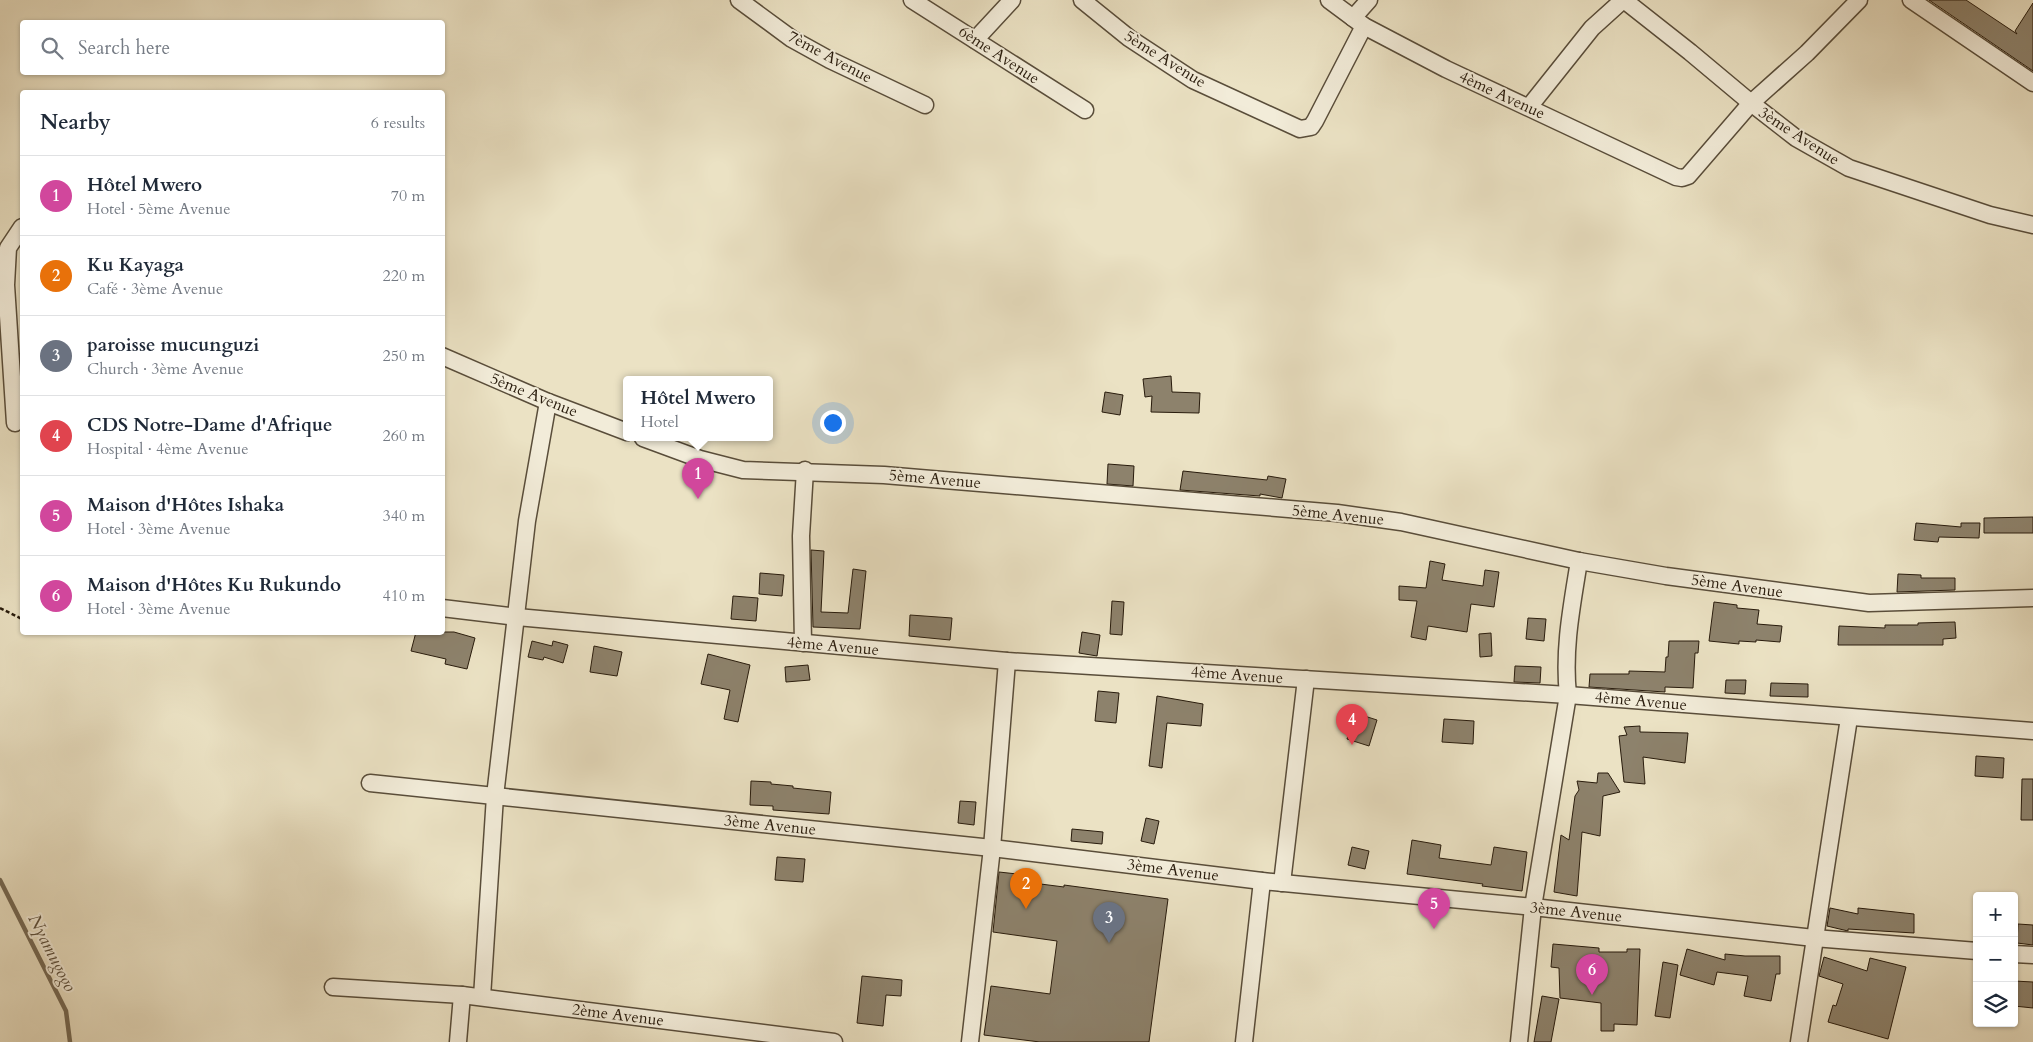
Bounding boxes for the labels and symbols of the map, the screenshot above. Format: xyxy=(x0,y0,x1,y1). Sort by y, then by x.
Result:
street label: 6ème Avenue xyxy=(954,21,1044,89)
street label: 5ème Avenue xyxy=(1120,25,1210,93)
street label: 7ème Avenue xyxy=(784,26,876,88)
street label: 4ème Avenue xyxy=(1455,65,1549,125)
street label: 3ème Avenue xyxy=(1754,102,1844,170)
street label: 5ème Avenue xyxy=(487,367,581,423)
your location xyxy=(820,410,846,436)
pin: 1 xyxy=(682,458,714,499)
street label: 5ème Avenue xyxy=(888,464,982,494)
street label: 5ème Avenue xyxy=(1291,499,1385,531)
street label: 5ème Avenue xyxy=(1690,569,1784,603)
street label: 4ème Avenue xyxy=(786,631,880,661)
street label: 4ème Avenue xyxy=(1190,661,1284,689)
street label: 4ème Avenue xyxy=(1594,686,1688,716)
pin: 4 xyxy=(1336,704,1368,745)
street label: 3ème Avenue xyxy=(723,809,817,841)
street label: 3ème Avenue xyxy=(1126,853,1220,887)
pin: 2 xyxy=(1010,868,1042,909)
pin: 5 xyxy=(1418,888,1450,929)
street label: 3ème Avenue xyxy=(1529,896,1623,928)
pin: 3 xyxy=(1093,902,1125,943)
water label: Nyamugogo xyxy=(22,910,82,996)
pin: 6 xyxy=(1576,954,1608,995)
street label: 2ème Avenue xyxy=(571,998,665,1032)

